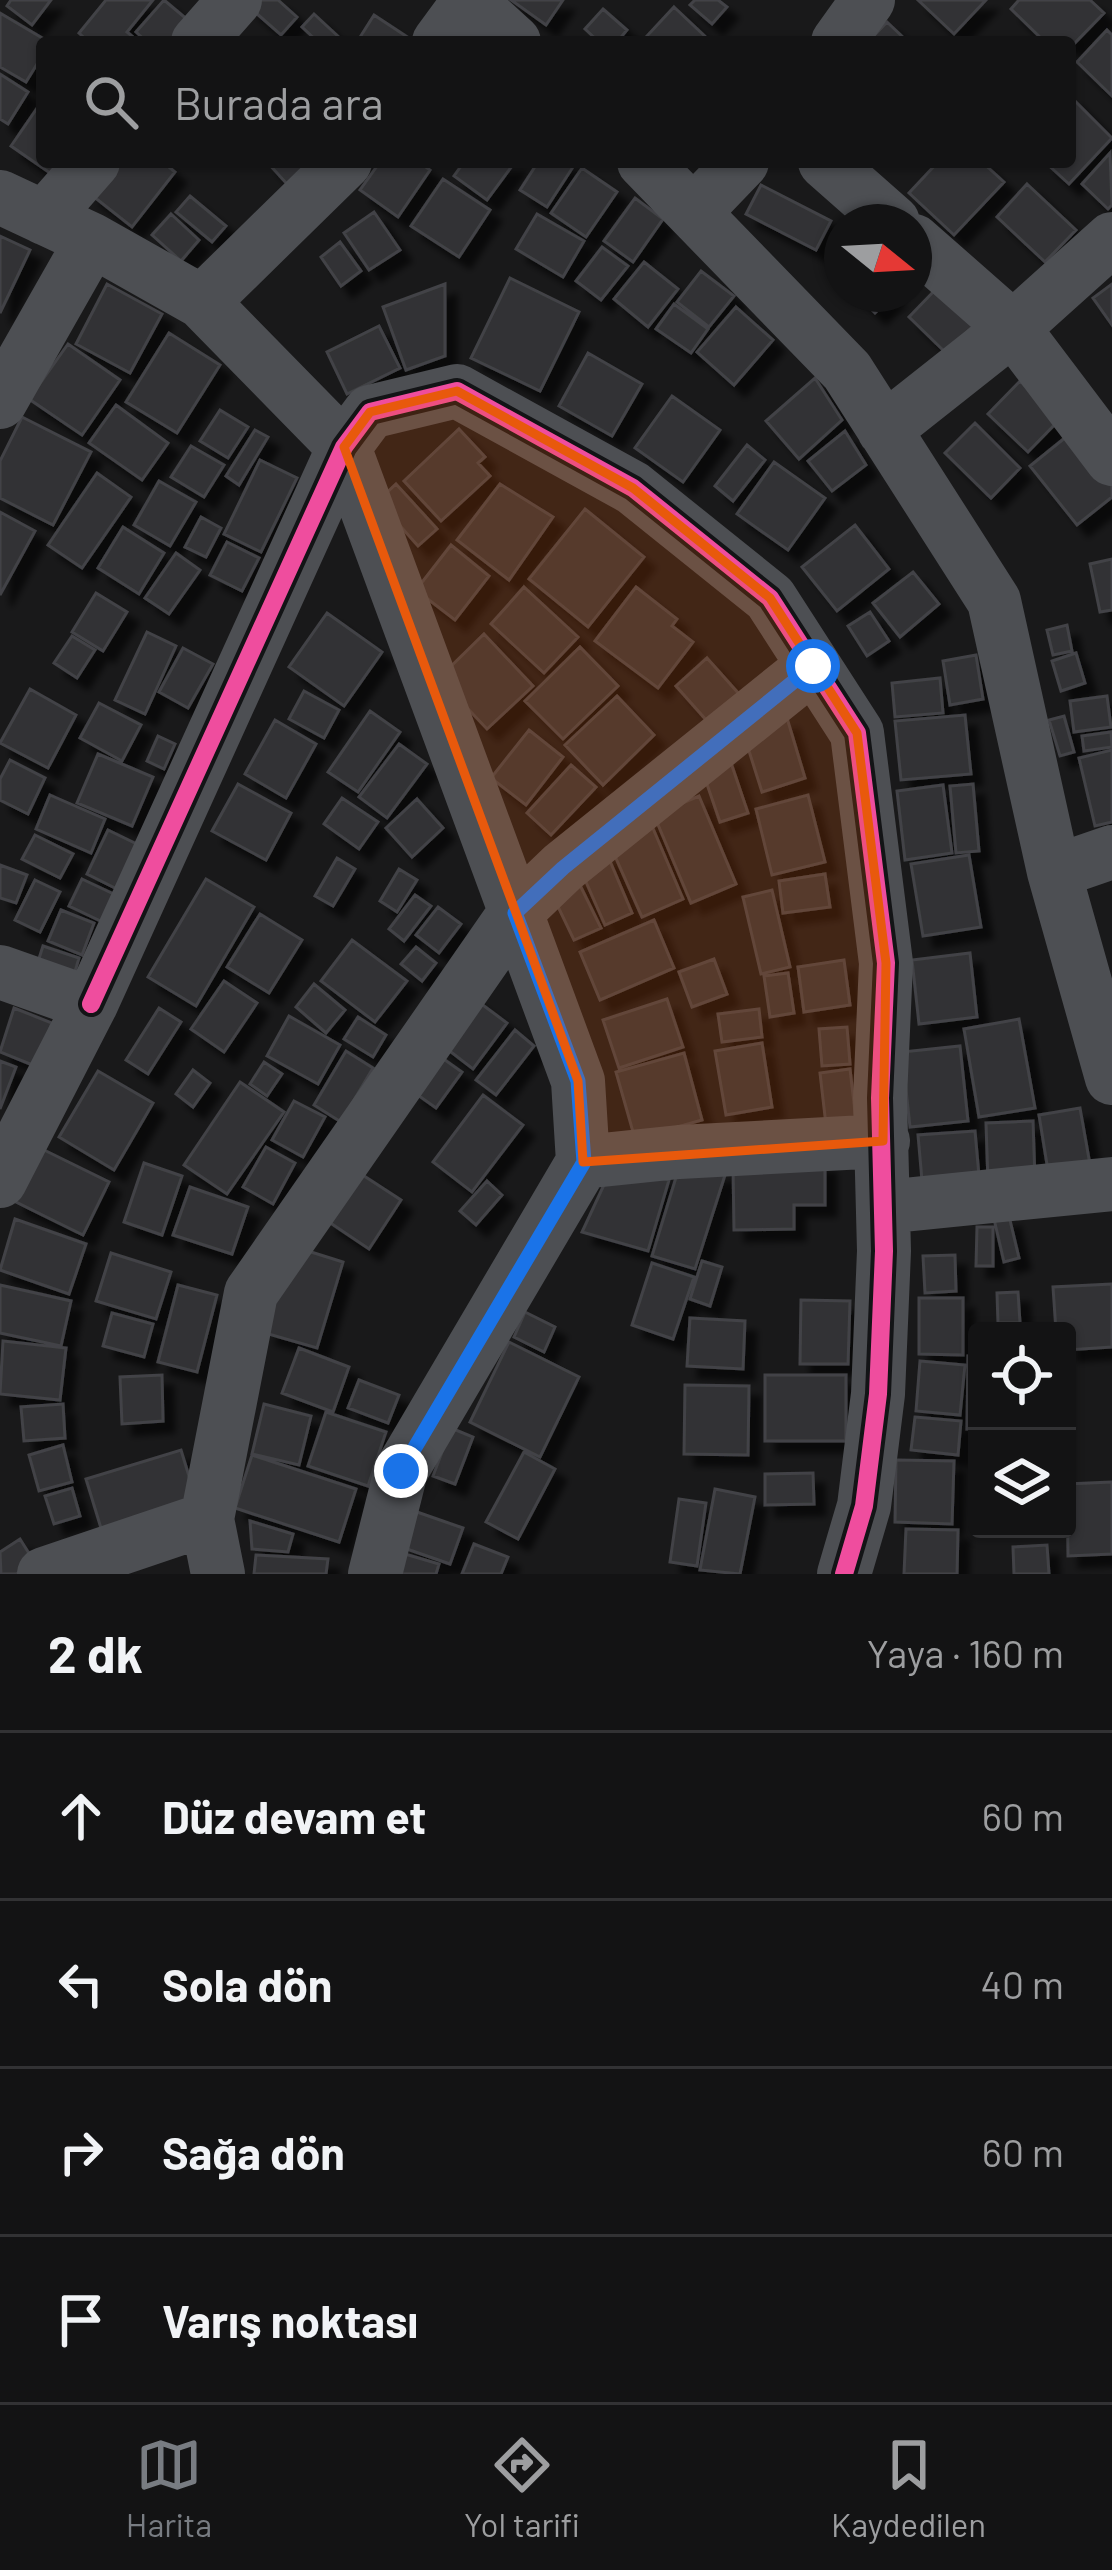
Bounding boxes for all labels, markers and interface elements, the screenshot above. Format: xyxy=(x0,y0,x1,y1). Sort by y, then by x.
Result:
search box xyxy=(36,36,1076,168)
icon: search xyxy=(78,69,144,135)
text: Burada ara xyxy=(174,75,384,129)
north arrow xyxy=(824,204,932,312)
route start xyxy=(786,639,840,693)
map controls xyxy=(968,1322,1076,1538)
button: locate xyxy=(968,1322,1076,1430)
button: layers xyxy=(968,1430,1076,1538)
route end xyxy=(374,1444,428,1498)
text: 2 dk xyxy=(48,1622,143,1683)
text: Yaya · 160 m xyxy=(867,1629,1064,1676)
icon: ahead xyxy=(48,1783,114,1849)
text: Düz devam et xyxy=(162,1789,426,1843)
text: 60 m xyxy=(982,1792,1064,1839)
icon: left xyxy=(48,1951,114,2017)
text: Sola dön xyxy=(162,1957,332,2011)
text: 40 m xyxy=(980,1960,1064,2007)
icon: right xyxy=(48,2119,114,2185)
text: Sağa dön xyxy=(162,2125,345,2179)
text: 60 m xyxy=(982,2128,1064,2175)
icon: arrive xyxy=(48,2287,114,2353)
text: Varış noktası xyxy=(162,2293,418,2347)
tab: Harita xyxy=(126,2432,212,2544)
tab: Yol tarifi xyxy=(464,2432,579,2544)
tab: Kaydedilen xyxy=(831,2432,986,2544)

